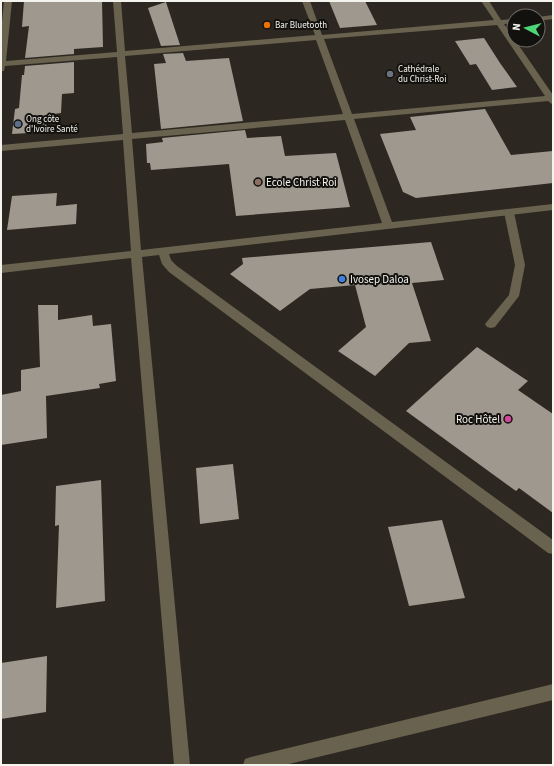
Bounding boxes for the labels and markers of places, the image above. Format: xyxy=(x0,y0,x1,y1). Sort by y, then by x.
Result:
place label: Bar Bluetooth xyxy=(275,19,327,32)
marker: Bar Bluetooth xyxy=(262,20,272,30)
place label: Cathédrale du Christ-Roi xyxy=(398,63,446,86)
marker: Cathédrale du Christ-Roi xyxy=(385,69,395,79)
place label: Ong côte d'Ivoire Santé xyxy=(26,113,78,136)
marker: Ong côte d'Ivoire Santé xyxy=(13,119,23,129)
place label: Ecole Christ Roi xyxy=(266,175,337,190)
marker: Ecole Christ Roi xyxy=(253,177,263,187)
place label: Ivosep Daloa xyxy=(350,272,409,287)
marker: Ivosep Daloa xyxy=(337,274,347,284)
place label: Roc Hôtel xyxy=(456,412,500,427)
marker: Roc Hôtel xyxy=(503,414,513,424)

